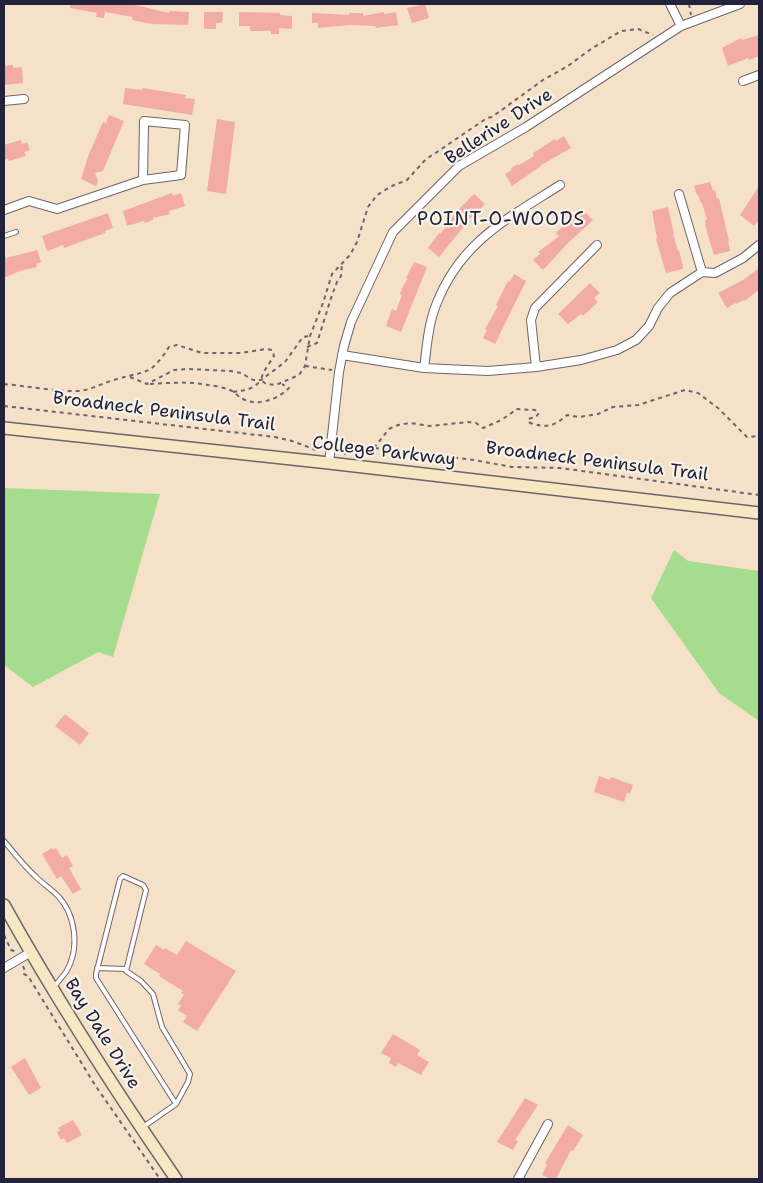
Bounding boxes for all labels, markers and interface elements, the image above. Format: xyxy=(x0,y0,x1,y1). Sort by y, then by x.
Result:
street label: Bellerive Drive xyxy=(441,84,557,170)
district label: POINT-O-WOODS xyxy=(415,209,587,231)
street label: Broadneck Peninsula Trail xyxy=(51,388,277,436)
street label: College Parkway xyxy=(311,432,457,472)
street label: Broadneck Peninsula Trail xyxy=(484,438,710,486)
street label: Bay Dale Drive xyxy=(59,975,145,1093)

